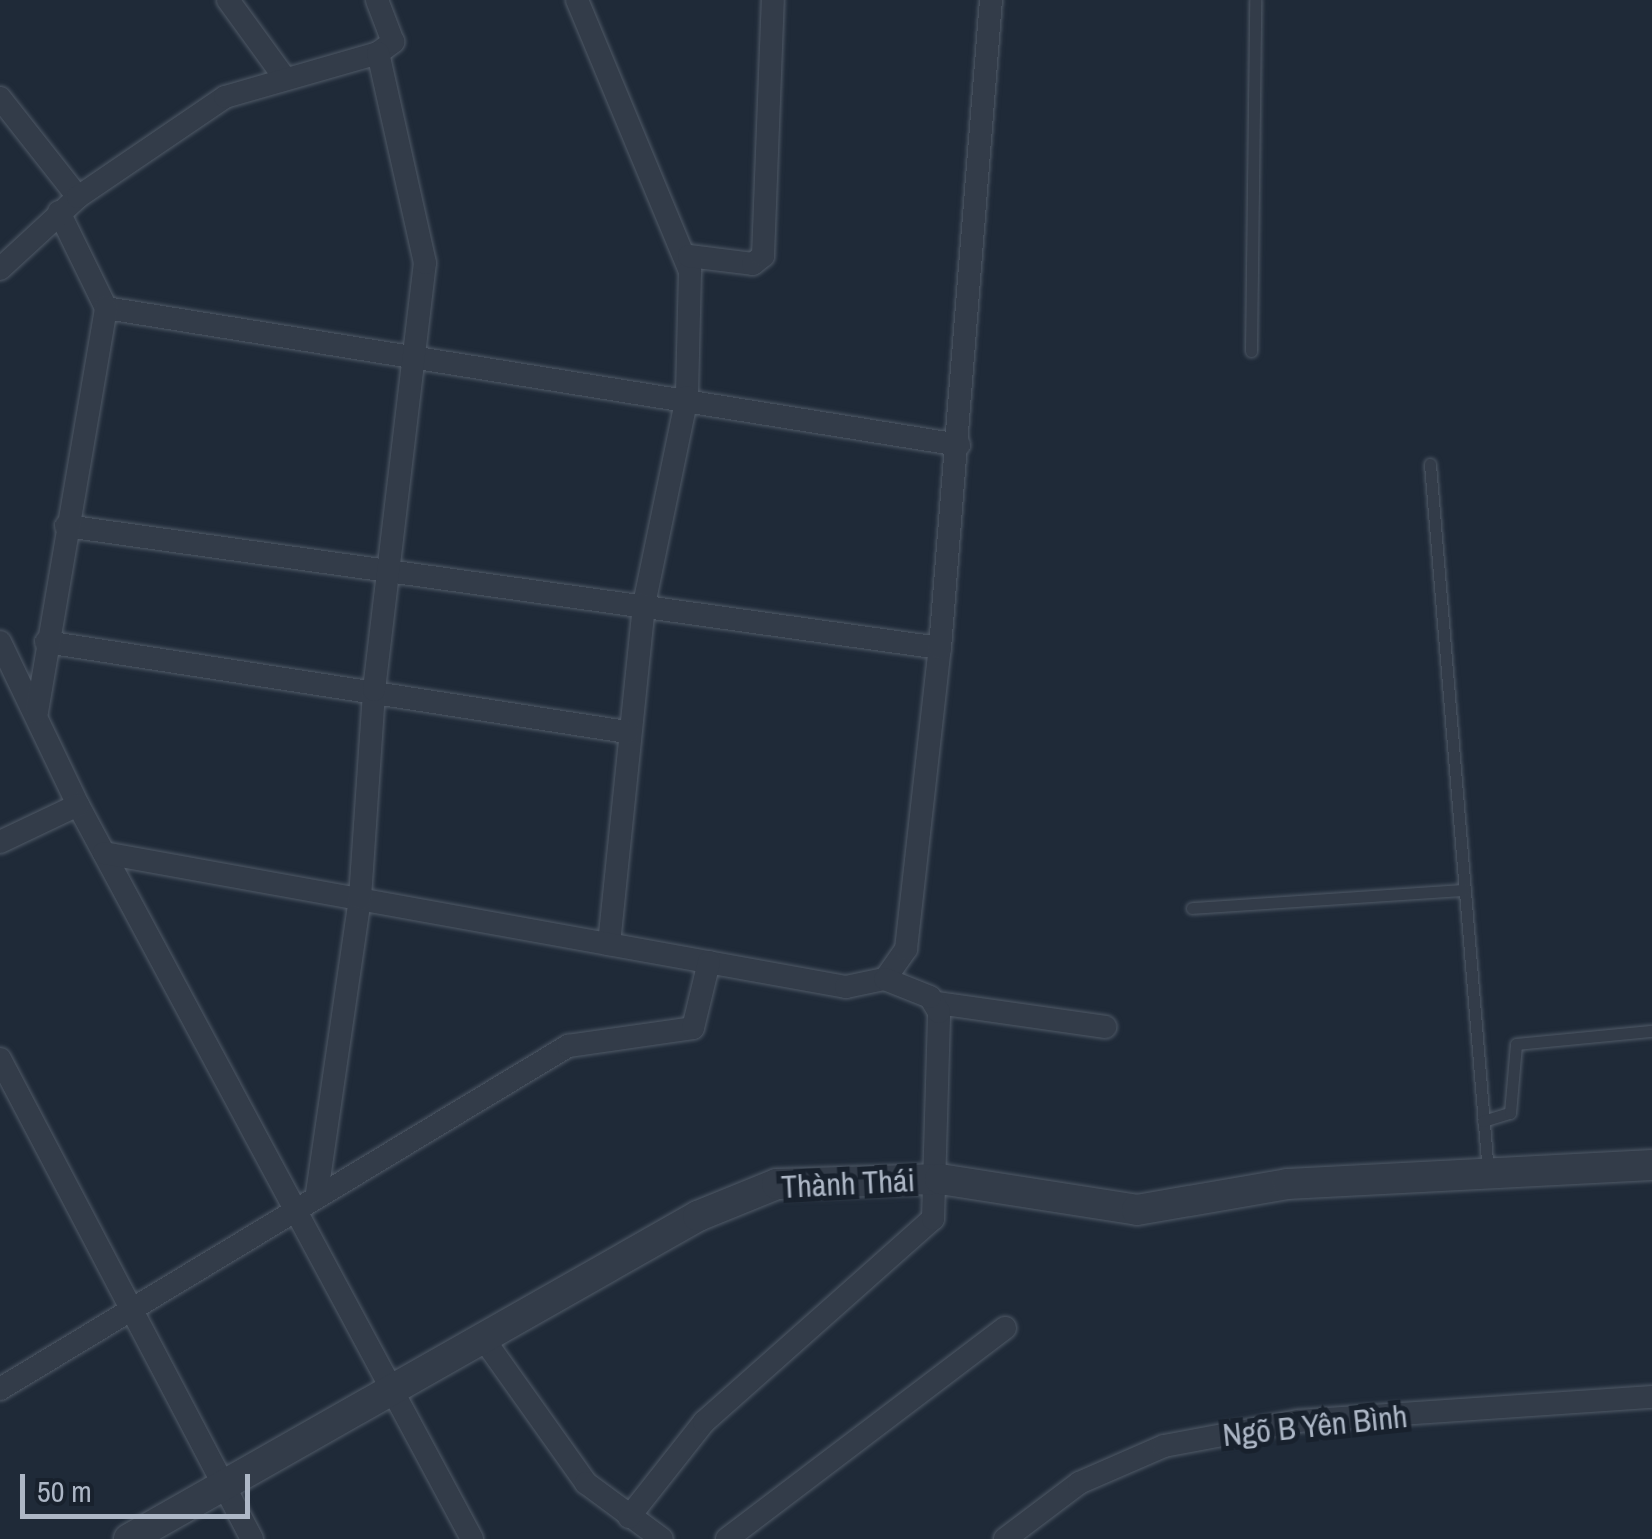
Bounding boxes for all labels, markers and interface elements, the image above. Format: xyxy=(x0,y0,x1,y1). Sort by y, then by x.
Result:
street label: Thành Thái xyxy=(780,1161,916,1207)
street label: Ngõ B Yên Bình xyxy=(1221,1397,1409,1455)
scale bar xyxy=(25,1454,255,1516)
text: 50 m xyxy=(37,1471,92,1511)

